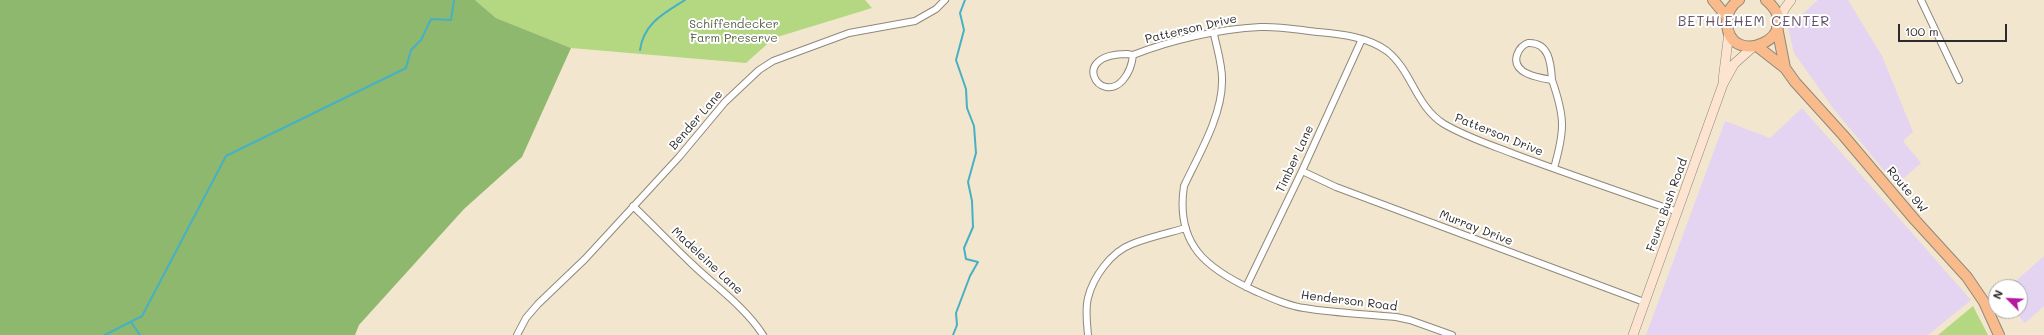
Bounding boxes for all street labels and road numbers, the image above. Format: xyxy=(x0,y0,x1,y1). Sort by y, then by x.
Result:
street label: Patterson Drive xyxy=(1144,11,1238,47)
street label: Bender Lane xyxy=(666,87,726,153)
street label: Patterson Drive xyxy=(1453,111,1545,159)
street label: Timber Lane xyxy=(1273,123,1317,195)
street label: Feura Bush Road xyxy=(1643,156,1691,254)
street label: Route 9W xyxy=(1884,164,1930,216)
street label: Murray Drive xyxy=(1437,207,1515,249)
street label: Madeleine Lane xyxy=(668,224,746,298)
street label: Henderson Road xyxy=(1300,288,1398,314)

